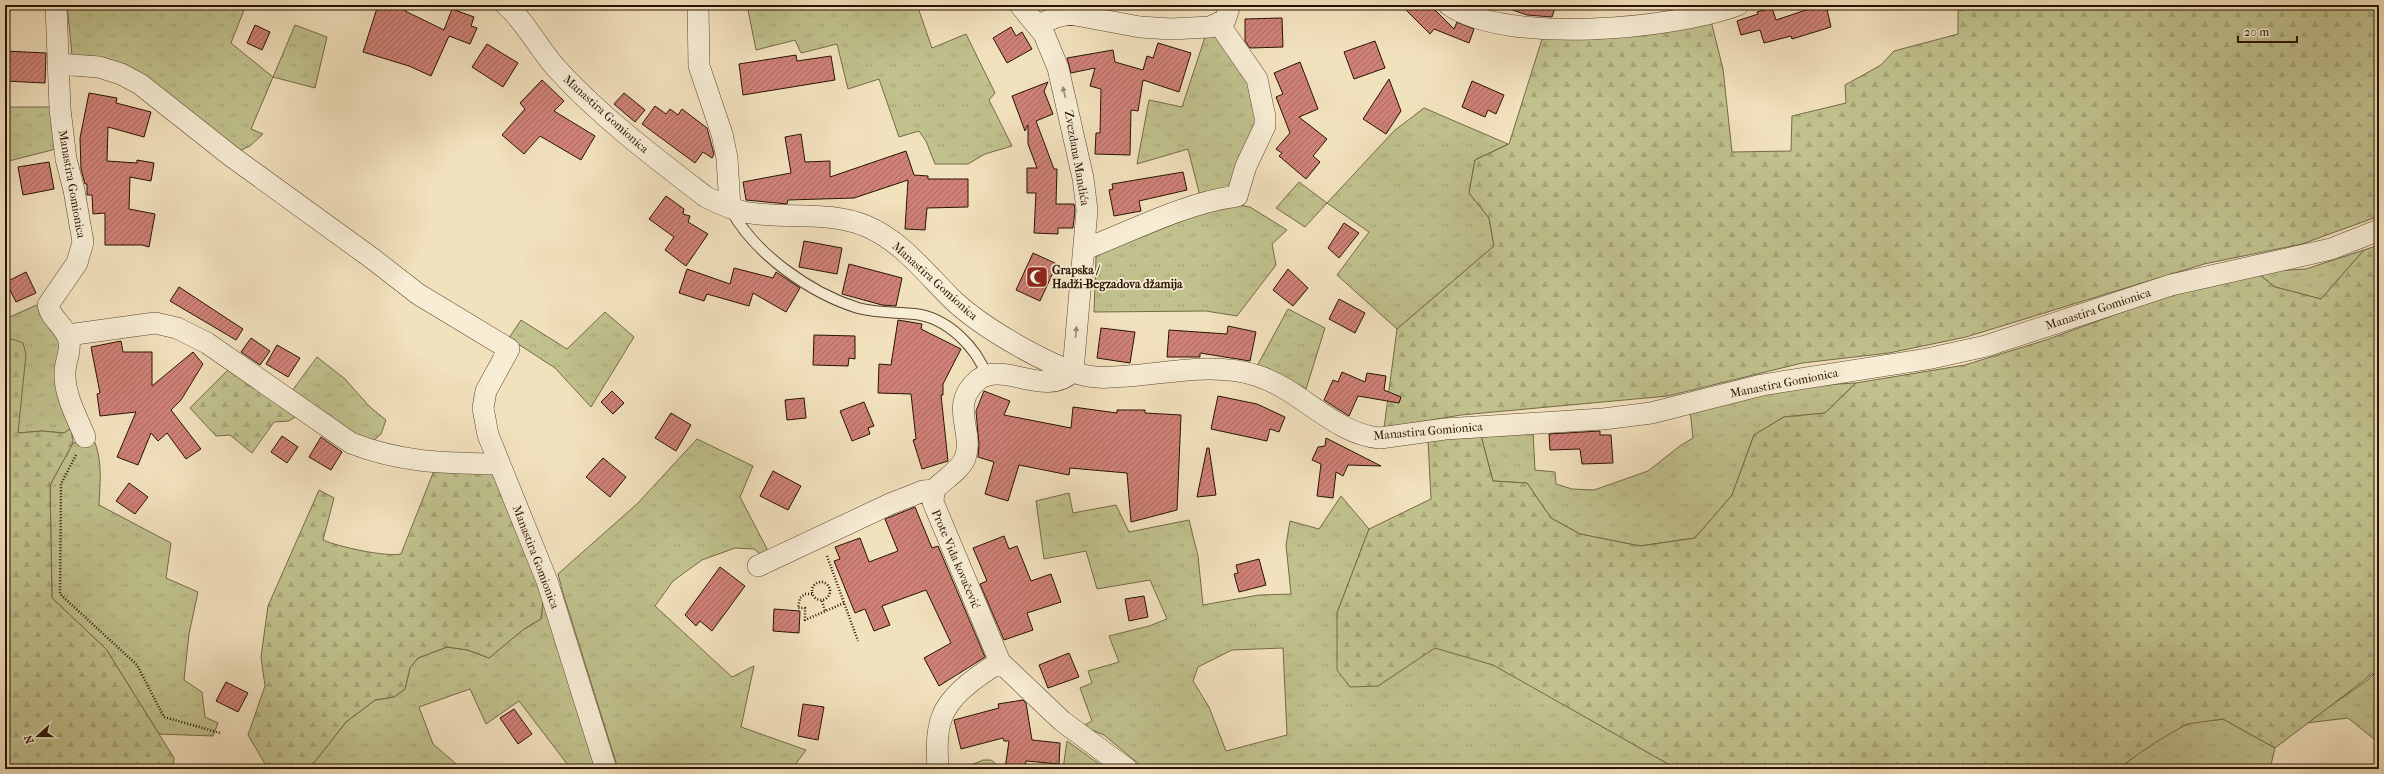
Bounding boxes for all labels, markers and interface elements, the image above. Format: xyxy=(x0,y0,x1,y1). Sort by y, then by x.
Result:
scale bar xyxy=(2238,18,2297,44)
text: 20 m xyxy=(2244,25,2269,39)
street label: Manastira Gomionica xyxy=(561,72,652,156)
one-way arrow xyxy=(1061,86,1067,99)
street label: Zvezdana Mandića xyxy=(1062,109,1092,207)
street label: Manastira Gomionica xyxy=(56,129,89,240)
street label: Manastira Gomionica xyxy=(890,239,981,323)
place label: Grapska / Hadži-Begzadova džamija xyxy=(1052,263,1183,292)
mosque icon: Grapska / Hadži-Begzadova džamija xyxy=(1024,264,1050,290)
street label: Manastira Gomionica xyxy=(2044,285,2153,333)
one-way arrow xyxy=(1072,326,1079,338)
street label: Manastira Gomionica xyxy=(1729,366,1840,400)
street label: Manastira Gomionica xyxy=(1373,419,1484,443)
street label: Manastira Gomionica xyxy=(510,503,562,611)
street label: Prote Vida kovačević xyxy=(929,507,983,611)
north arrow xyxy=(18,716,58,756)
text: N xyxy=(21,733,37,746)

